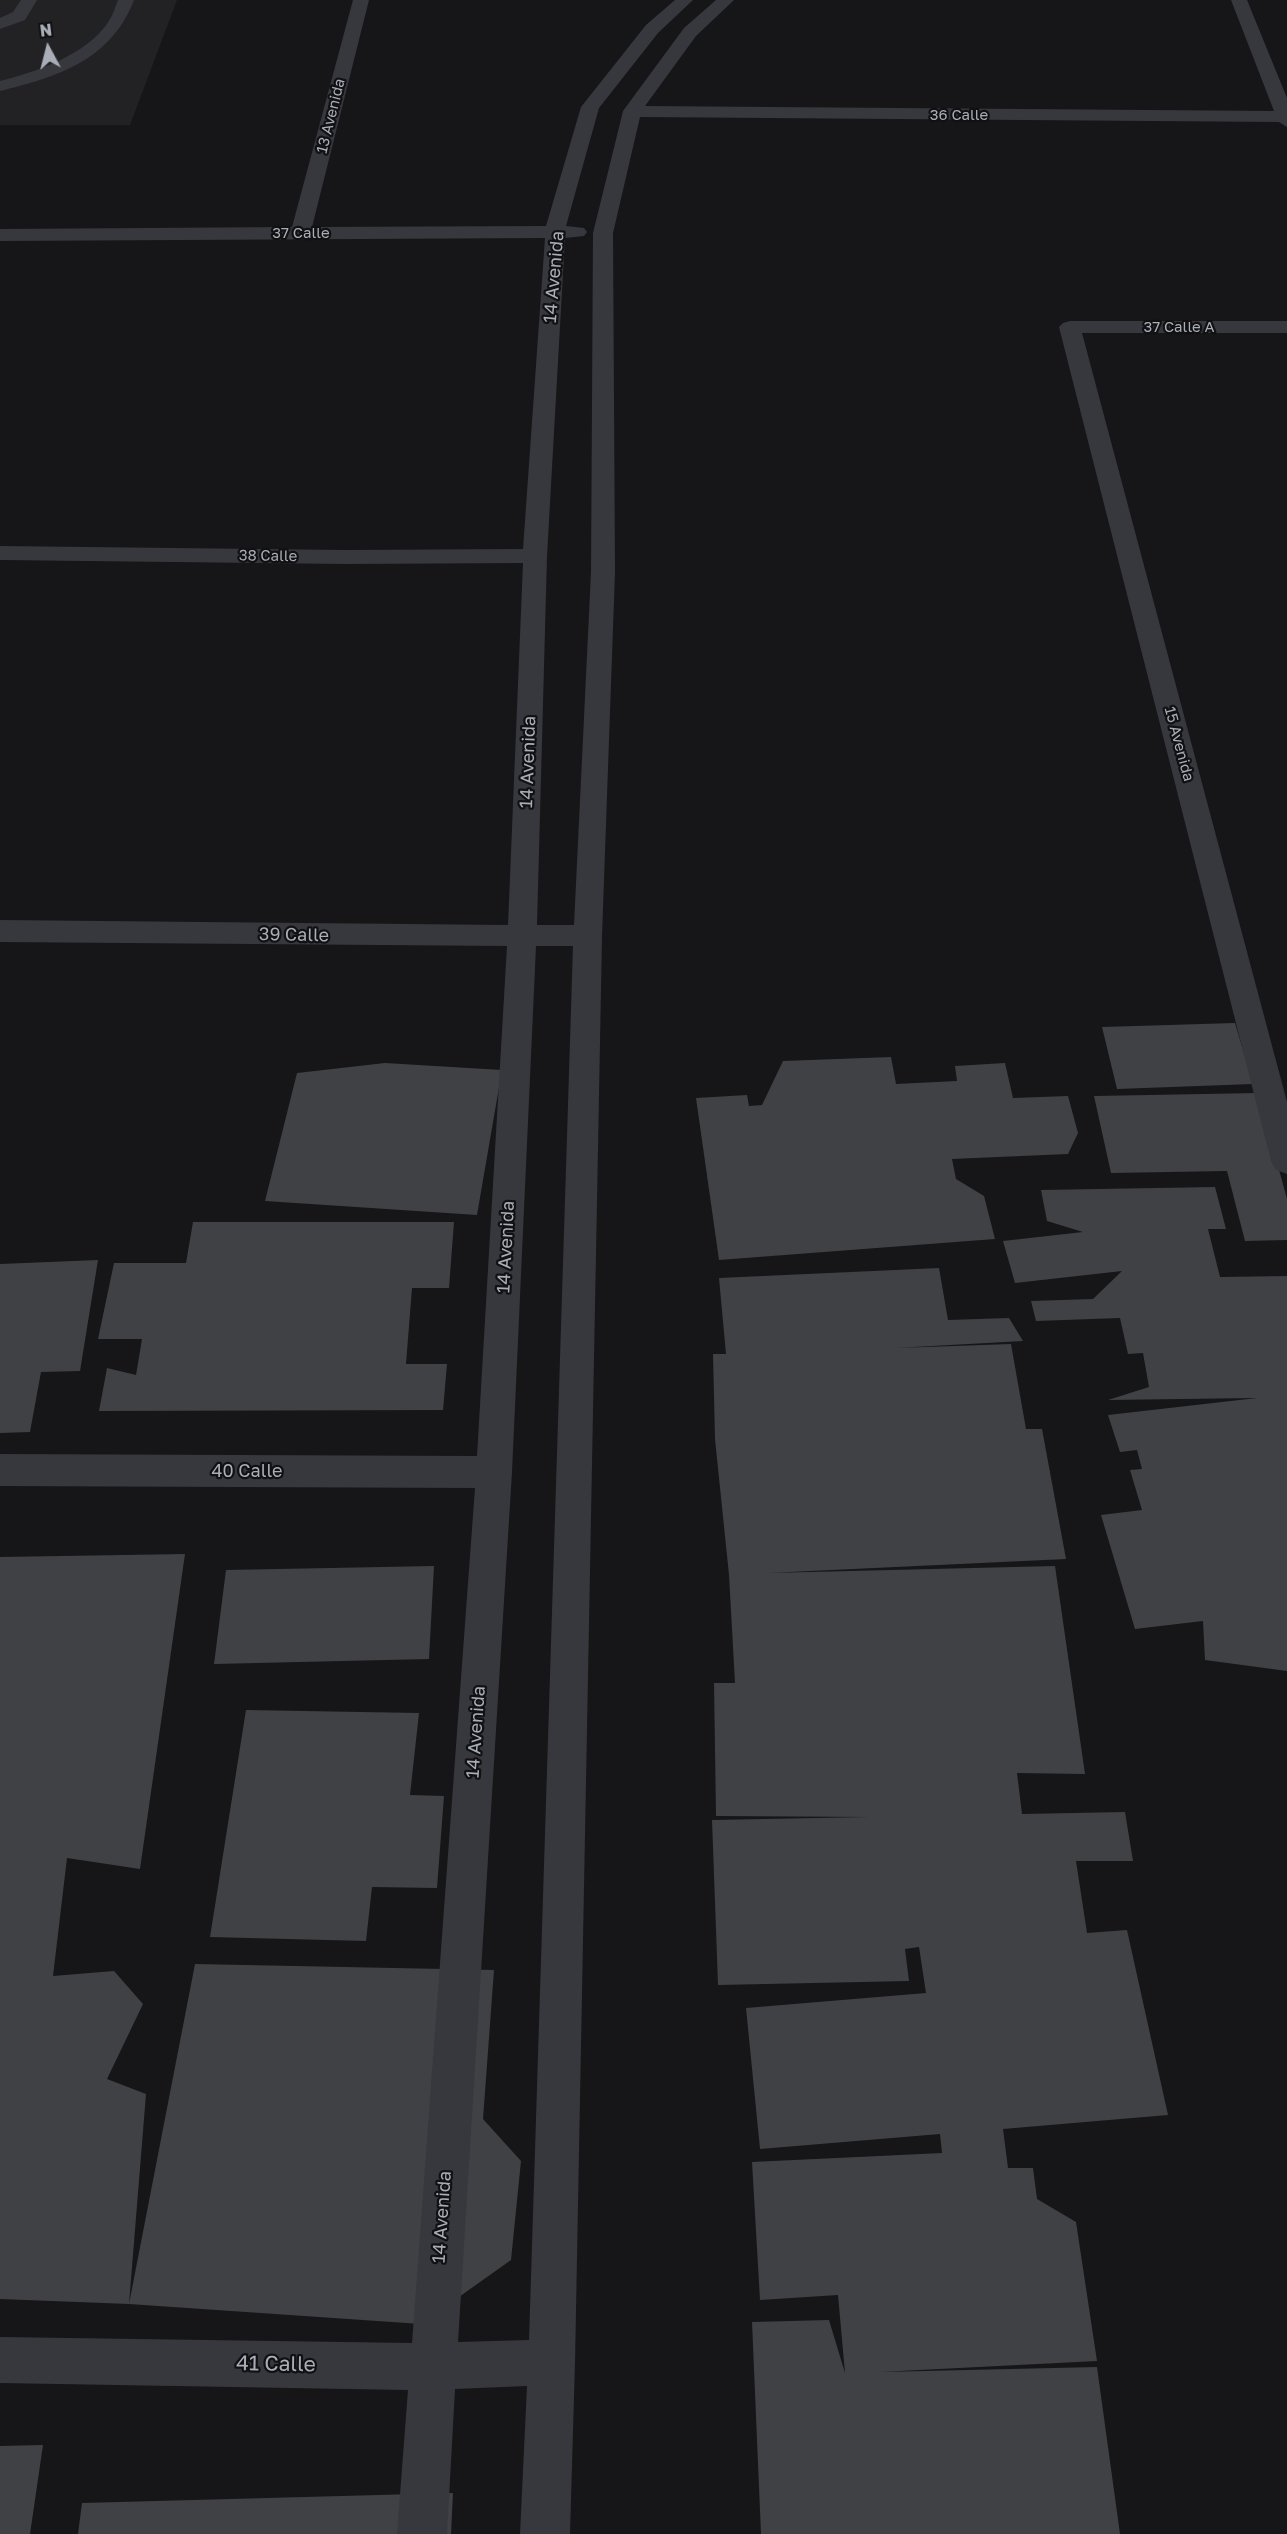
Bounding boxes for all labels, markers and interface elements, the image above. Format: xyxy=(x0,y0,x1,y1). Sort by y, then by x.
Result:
north arrow xyxy=(18,18,78,78)
text: N xyxy=(39,19,53,41)
street label: 13 Avenida xyxy=(313,77,349,155)
street label: 36 Calle xyxy=(930,106,988,124)
street label: 37 Calle xyxy=(272,224,330,242)
street label: 14 Avenida xyxy=(539,230,569,324)
street label: 37 Calle A xyxy=(1143,318,1215,336)
street label: 38 Calle xyxy=(239,546,297,566)
street label: 15 Avenida xyxy=(1160,705,1198,783)
street label: 14 Avenida xyxy=(516,715,540,809)
street label: 39 Calle xyxy=(259,924,329,946)
street label: 14 Avenida xyxy=(493,1200,519,1294)
street label: 40 Calle xyxy=(212,1460,282,1482)
street label: 14 Avenida xyxy=(462,1685,490,1779)
street label: 14 Avenida xyxy=(428,2170,456,2264)
street label: 41 Calle xyxy=(236,2351,316,2377)

